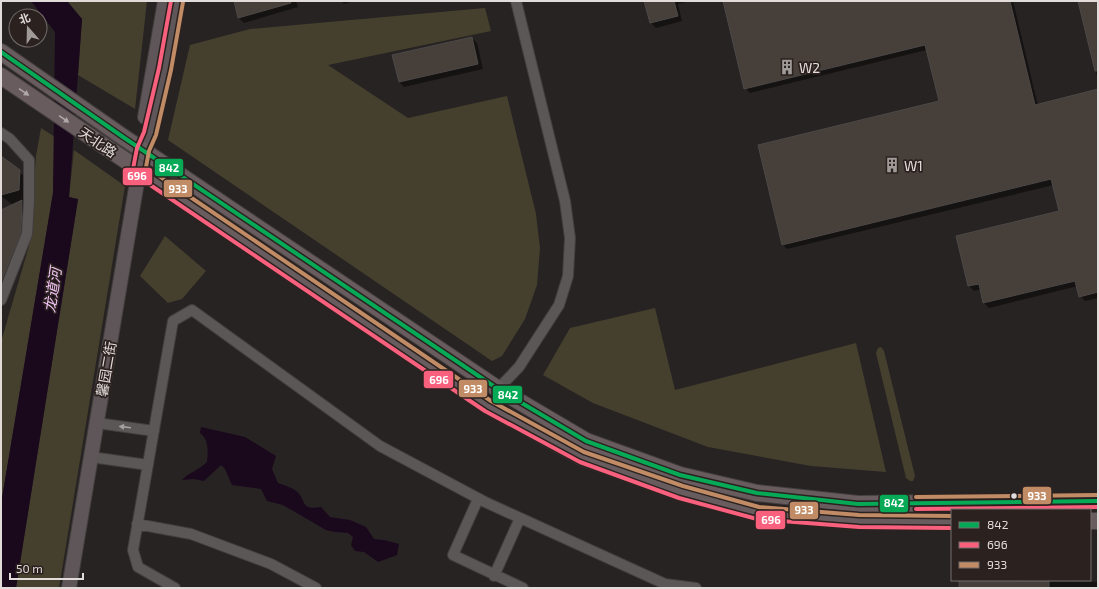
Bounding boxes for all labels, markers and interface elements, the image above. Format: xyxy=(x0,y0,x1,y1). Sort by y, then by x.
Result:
north arrow xyxy=(8,8,48,48)
text: 北 xyxy=(17,10,32,26)
building icon: W2 xyxy=(778,58,796,76)
place label: W2 xyxy=(799,59,820,76)
one-way arrow xyxy=(18,88,30,95)
one-way arrow xyxy=(59,115,69,123)
street label: 天北路 xyxy=(76,123,120,161)
building icon: W1 xyxy=(883,156,901,174)
place label: W1 xyxy=(904,157,923,174)
line badge: 842 xyxy=(154,158,184,177)
text: 842 xyxy=(159,161,179,174)
line badge: 696 xyxy=(122,167,153,186)
text: 696 xyxy=(127,169,147,182)
line badge: 933 xyxy=(163,179,193,198)
text: 933 xyxy=(169,182,187,195)
water label: 龙道河 xyxy=(40,263,65,314)
street label: 馨园二街 xyxy=(93,340,119,398)
line badge: 696 xyxy=(423,370,454,389)
text: 696 xyxy=(429,373,449,386)
line badge: 933 xyxy=(458,379,488,398)
text: 933 xyxy=(464,382,482,395)
line badge: 842 xyxy=(492,385,523,404)
text: 842 xyxy=(498,388,518,401)
one-way arrow xyxy=(119,424,131,430)
line badge: 933 xyxy=(1022,486,1052,505)
text: 933 xyxy=(1028,489,1046,502)
unlabelled marker xyxy=(1009,491,1019,501)
line badge: 842 xyxy=(879,494,909,513)
text: 842 xyxy=(884,496,904,509)
line badge: 933 xyxy=(789,501,819,520)
text: 933 xyxy=(795,503,813,516)
legend xyxy=(951,509,1091,581)
line badge: 696 xyxy=(755,510,786,530)
text: 696 xyxy=(761,513,781,526)
text: 842 xyxy=(987,517,1009,531)
text: 696 xyxy=(987,537,1008,551)
scale bar xyxy=(10,555,83,581)
text: 933 xyxy=(987,557,1007,571)
text: 50 m xyxy=(16,561,43,575)

